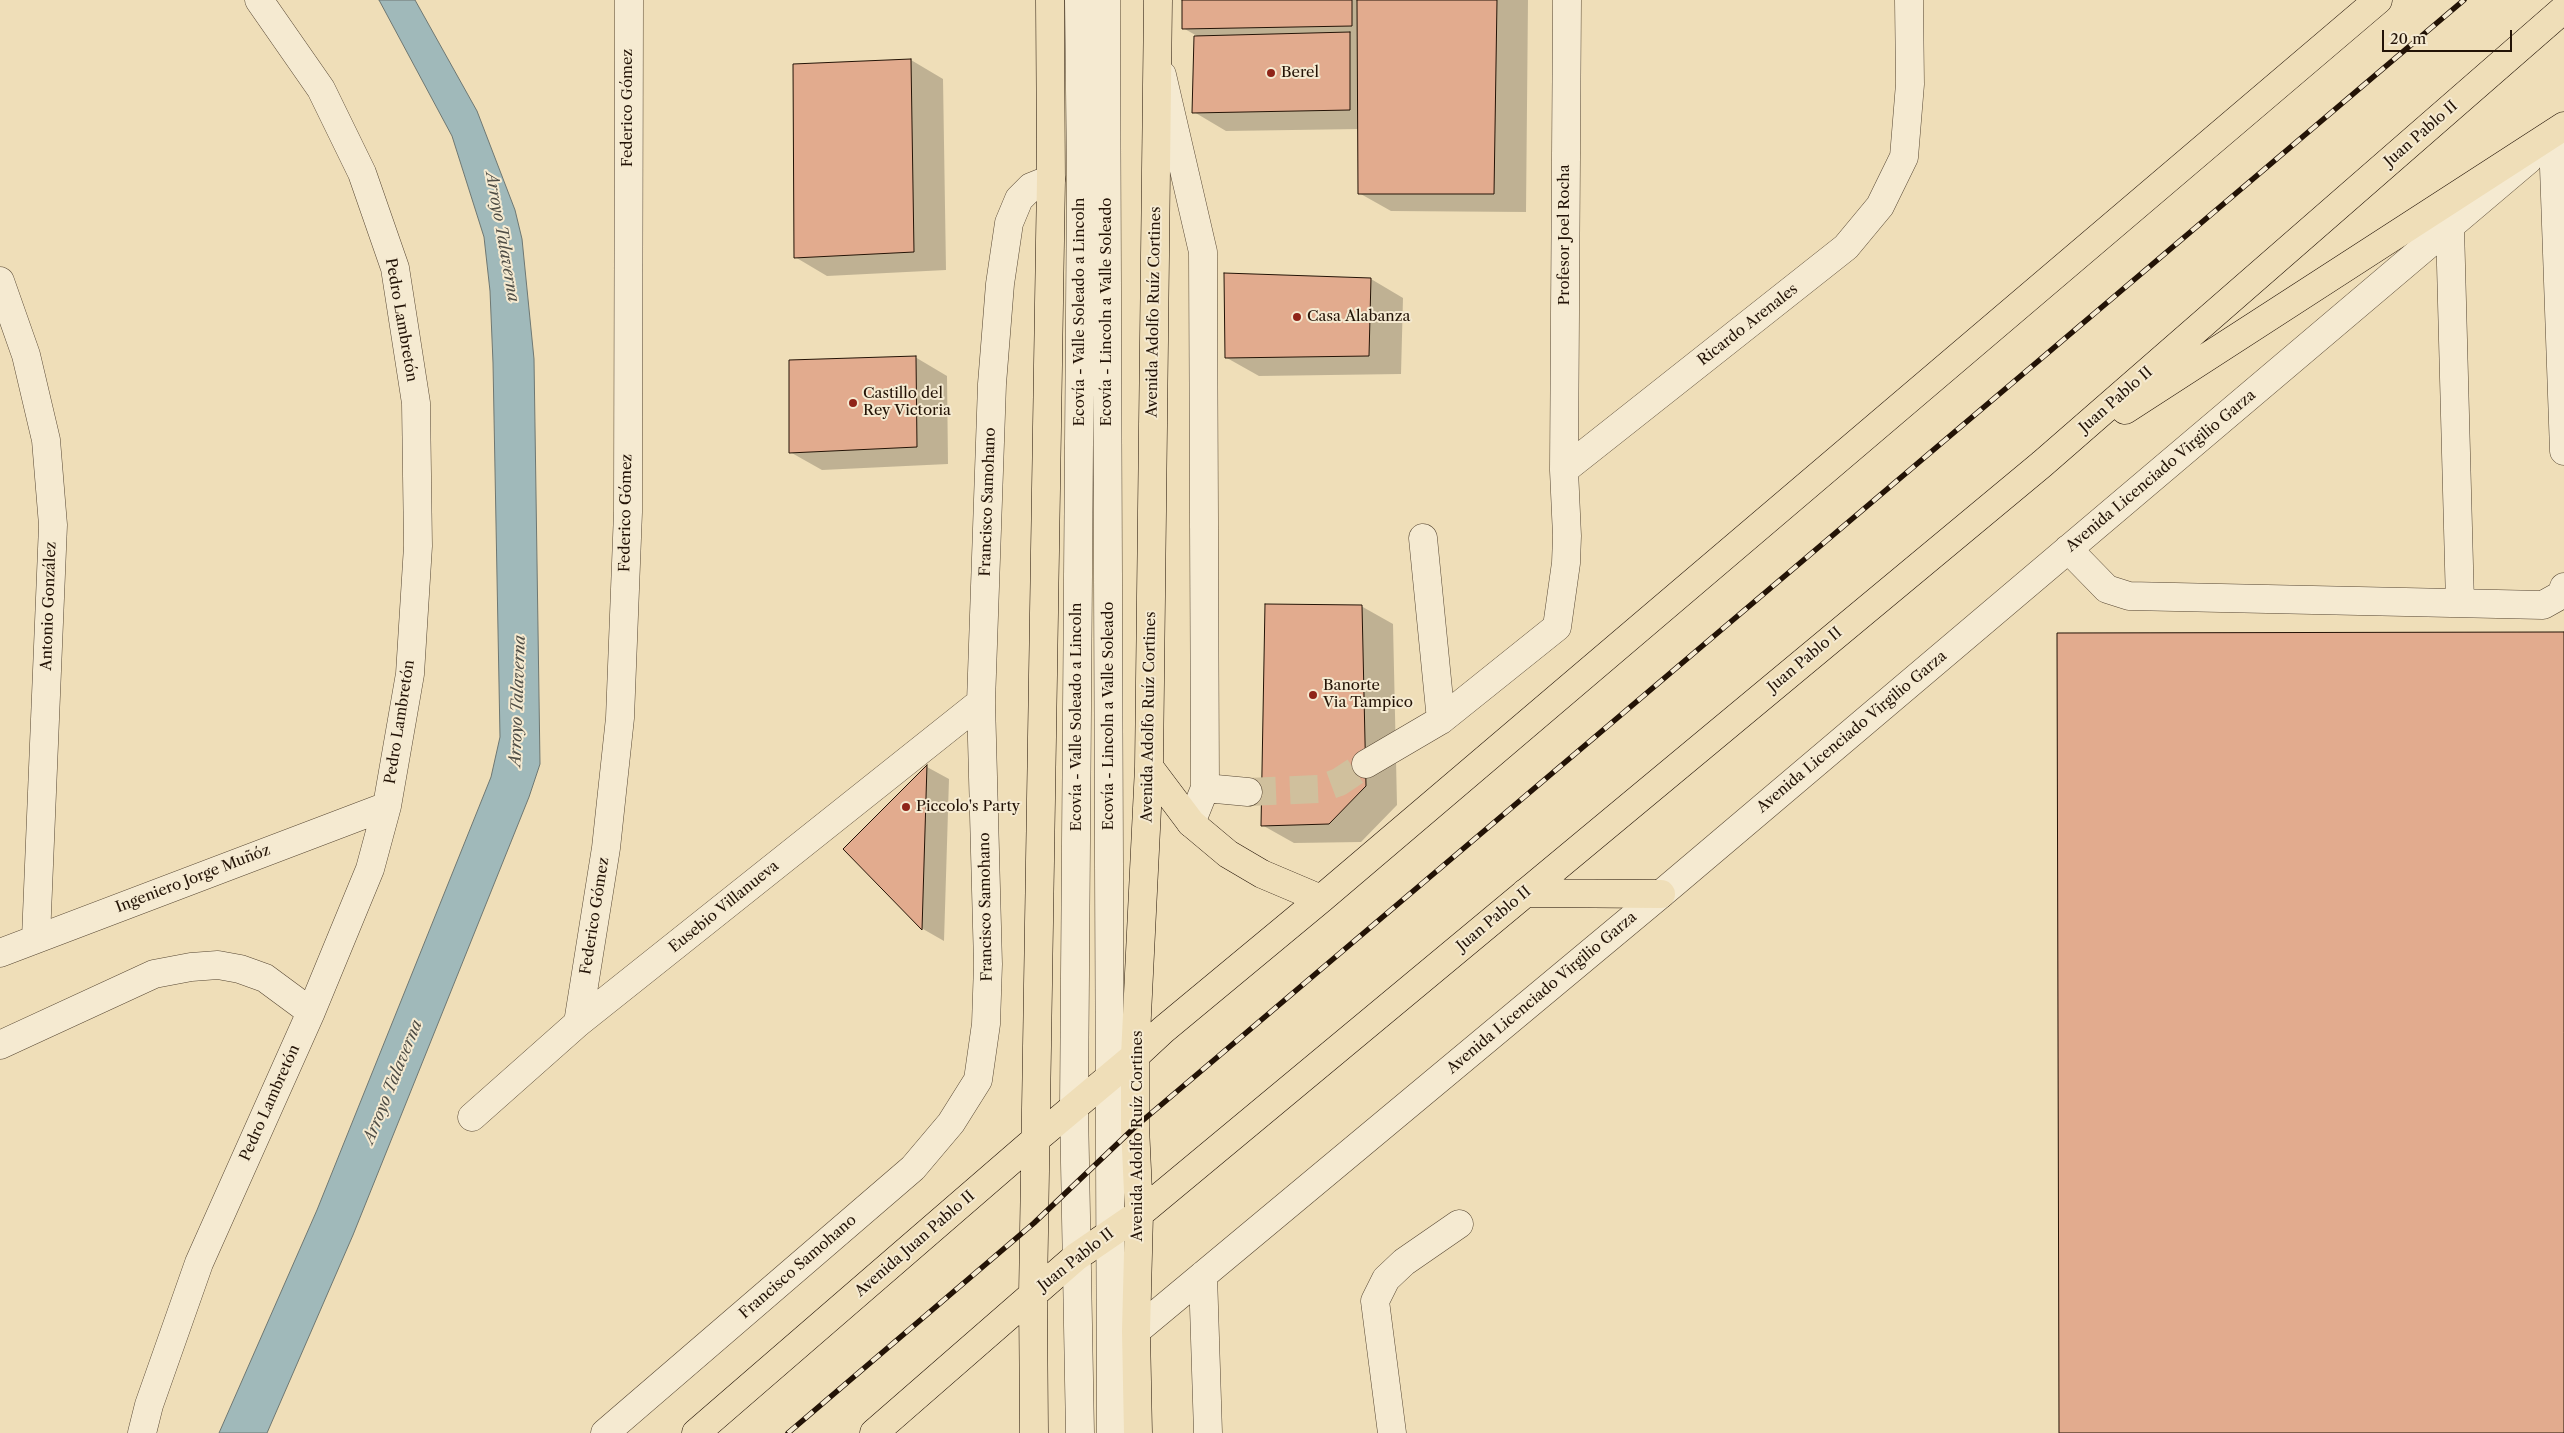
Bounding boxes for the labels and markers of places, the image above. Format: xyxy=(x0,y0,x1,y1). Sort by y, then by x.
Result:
place label: Berel xyxy=(1281,64,1319,82)
marker: Berel xyxy=(1265,67,1277,79)
place label: Casa Alabanza xyxy=(1307,308,1410,326)
marker: Casa Alabanza xyxy=(1291,311,1303,323)
place label: Castillo del Rey Victoria xyxy=(863,385,951,420)
marker: Castillo del Rey Victoria xyxy=(847,397,859,409)
place label: Banorte Via Tampico xyxy=(1323,677,1413,712)
marker: Banorte Via Tampico xyxy=(1307,689,1319,701)
place label: Piccolo's Party xyxy=(916,798,1020,816)
marker: Piccolo's Party xyxy=(900,801,912,813)

